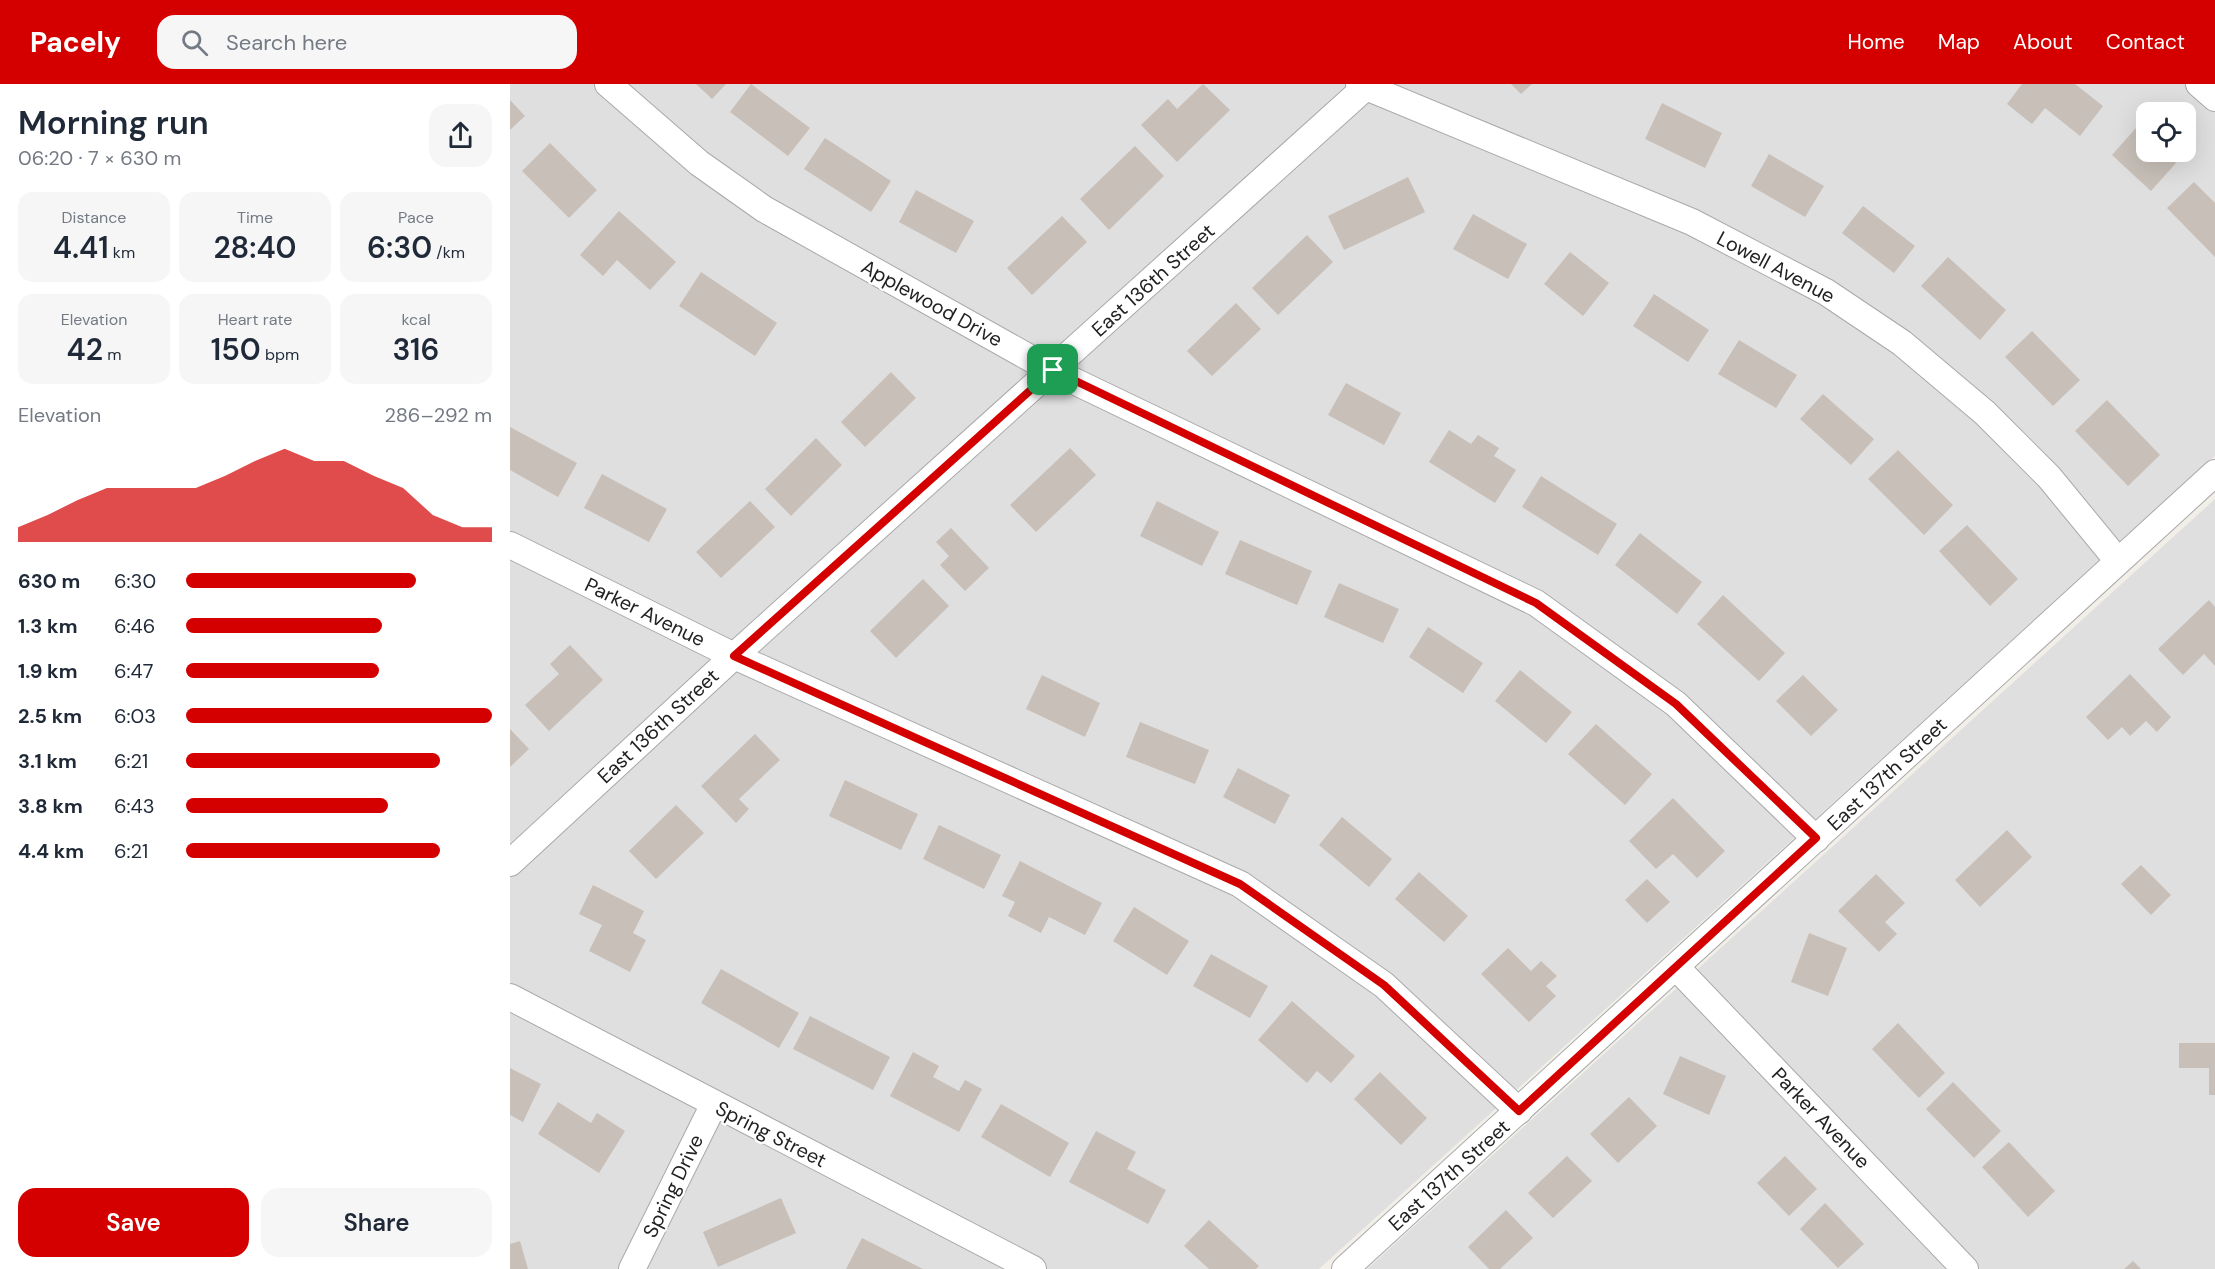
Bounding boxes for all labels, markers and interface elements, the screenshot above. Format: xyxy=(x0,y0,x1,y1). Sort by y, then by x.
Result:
search box xyxy=(157,15,577,69)
text: Pacely xyxy=(30,24,121,61)
icon: search xyxy=(178,26,211,59)
text: Search here xyxy=(226,28,347,57)
text: Home xyxy=(1847,28,1905,56)
text: Map xyxy=(1938,28,1980,56)
text: About xyxy=(2013,28,2073,56)
text: Contact xyxy=(2106,28,2185,56)
text: Morning run xyxy=(18,101,209,144)
map controls xyxy=(2136,102,2196,162)
button: locate xyxy=(2136,102,2196,162)
button: share xyxy=(429,104,492,167)
text: 06:20 · 7 × 630 m xyxy=(18,145,181,171)
text: Distance xyxy=(62,207,126,228)
text: Time xyxy=(237,207,273,228)
text: Pace xyxy=(398,207,434,228)
street label: East 136th Street xyxy=(1086,218,1220,342)
street label: Lowell Avenue xyxy=(1712,225,1840,309)
text: 4.41 xyxy=(53,228,109,267)
text: 28:40 xyxy=(213,228,297,267)
text: 6:30 xyxy=(367,228,432,267)
text: km xyxy=(109,242,135,263)
text: /km xyxy=(432,242,465,263)
street label: Applewood Drive xyxy=(857,253,1007,353)
text: Elevation xyxy=(61,309,127,330)
text: Heart rate xyxy=(218,309,292,330)
text: kcal xyxy=(402,309,430,330)
text: 42 xyxy=(67,330,103,369)
text: 150 xyxy=(211,330,261,369)
text: 316 xyxy=(392,330,440,369)
text: m xyxy=(103,344,121,365)
text: bpm xyxy=(261,344,299,365)
pin xyxy=(1027,344,1078,395)
icon: arrive xyxy=(1036,353,1069,386)
text: Elevation xyxy=(18,402,101,428)
text: 286–292 m xyxy=(385,402,492,428)
text: 630 m xyxy=(18,568,80,594)
text: 6:30 xyxy=(114,568,156,594)
street label: Parker Avenue xyxy=(581,572,709,652)
text: 1.3 km xyxy=(18,613,77,639)
text: 6:46 xyxy=(114,613,155,639)
text: 1.9 km xyxy=(18,658,78,684)
text: 6:47 xyxy=(114,658,153,684)
street label: East 136th Street xyxy=(592,663,724,789)
text: 2.5 km xyxy=(18,703,82,729)
text: 6:03 xyxy=(114,703,156,729)
street label: East 137th Street xyxy=(1822,712,1953,836)
text: 3.1 km xyxy=(18,748,77,774)
text: 6:21 xyxy=(114,748,148,774)
text: 3.8 km xyxy=(18,793,83,819)
text: 6:43 xyxy=(114,793,155,819)
text: 4.4 km xyxy=(18,838,84,864)
text: 6:21 xyxy=(114,838,148,864)
street label: Parker Avenue xyxy=(1766,1062,1876,1174)
street label: Spring Street xyxy=(711,1095,831,1173)
street label: East 137th Street xyxy=(1383,1113,1515,1236)
street label: Spring Drive xyxy=(637,1130,709,1242)
button: Save xyxy=(18,1188,249,1257)
button: Share xyxy=(261,1188,492,1257)

